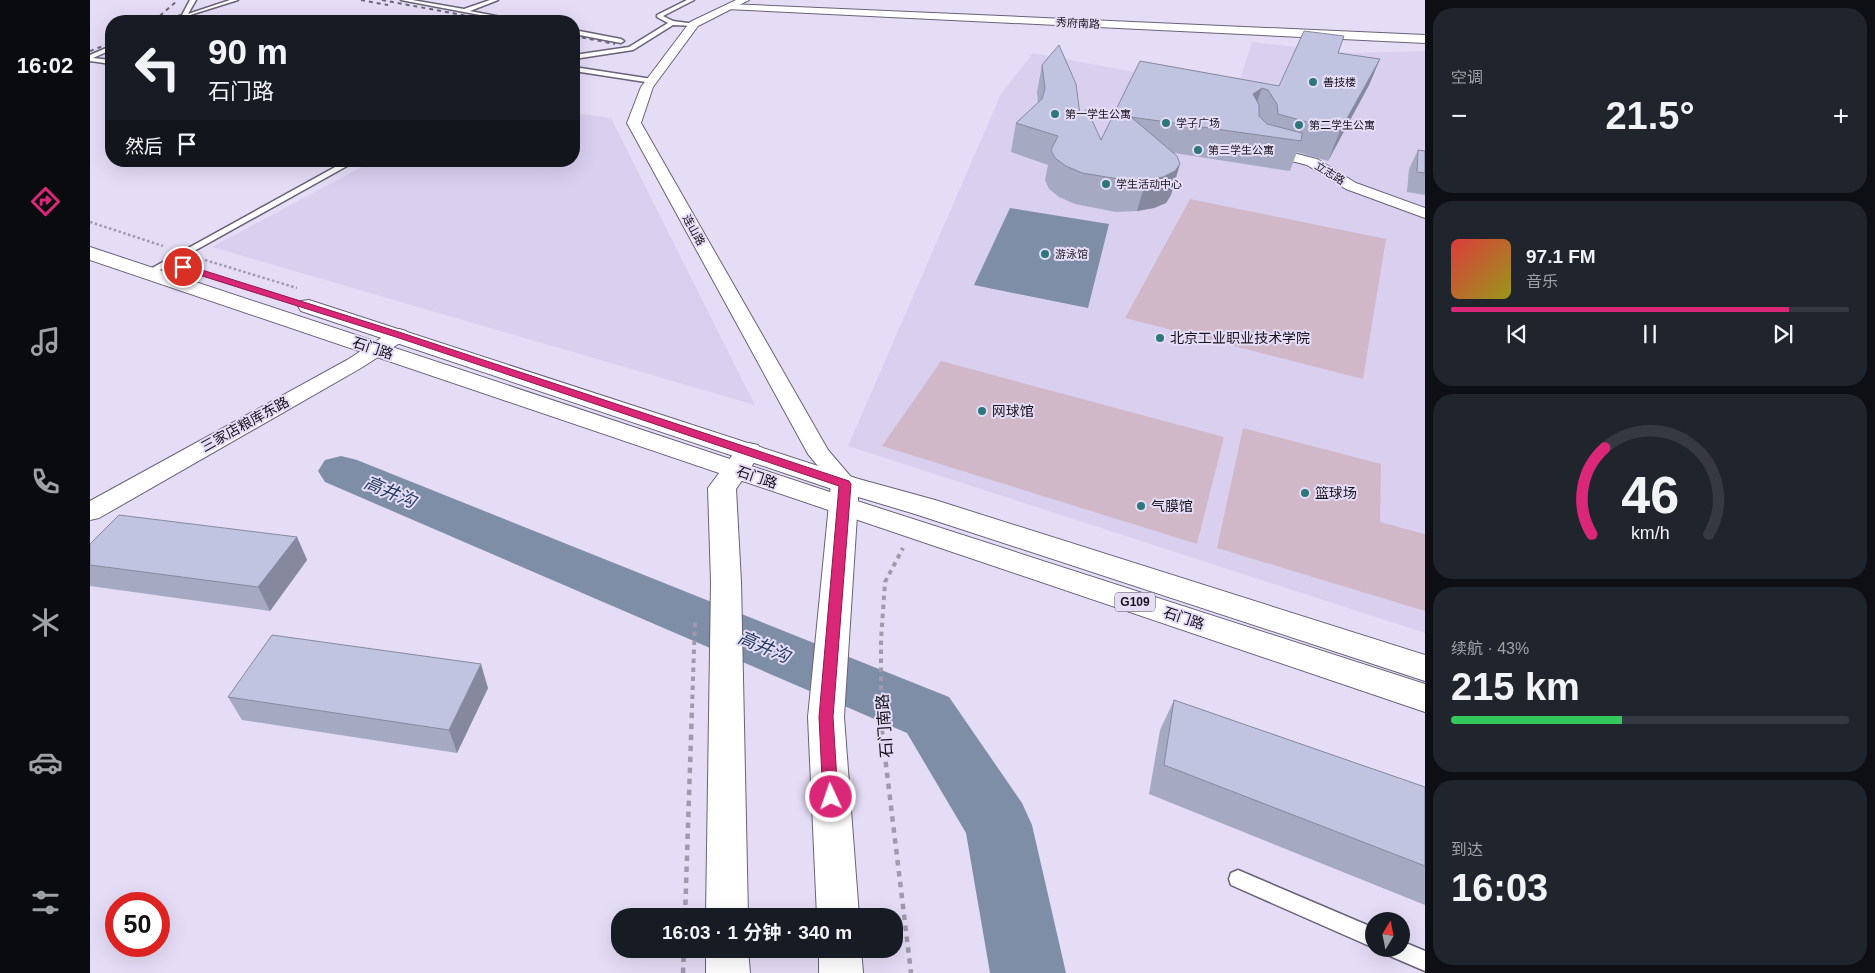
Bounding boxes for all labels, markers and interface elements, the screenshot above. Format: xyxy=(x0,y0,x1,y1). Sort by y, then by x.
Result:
street label: 秀府南路 xyxy=(1056,16,1100,30)
text: 90 m xyxy=(208,32,288,71)
icon: left xyxy=(125,35,190,100)
text: 16:02 xyxy=(17,53,73,78)
text: 空调 xyxy=(1451,69,1483,86)
marker: 善技楼 xyxy=(1307,76,1319,88)
place label: 善技楼 xyxy=(1323,76,1356,88)
text: 石门路 xyxy=(208,79,274,104)
text: 21.5° xyxy=(1605,95,1695,137)
text: − xyxy=(1451,100,1467,131)
text: + xyxy=(1833,100,1849,131)
marker: 第一学生公寓 xyxy=(1049,108,1061,120)
place label: 第一学生公寓 xyxy=(1065,108,1131,120)
marker: 学子广场 xyxy=(1160,117,1172,129)
place label: 学子广场 xyxy=(1176,117,1220,129)
marker: 第二学生公寓 xyxy=(1293,119,1305,131)
place label: 第二学生公寓 xyxy=(1309,119,1375,131)
icon: arrive xyxy=(173,130,201,158)
text: 然后 xyxy=(125,136,163,157)
marker: 第三学生公寓 xyxy=(1192,144,1204,156)
place label: 第三学生公寓 xyxy=(1208,144,1274,156)
street label: 立志路 xyxy=(1313,159,1347,187)
marker: 学生活动中心 xyxy=(1100,178,1112,190)
place label: 学生活动中心 xyxy=(1116,178,1182,190)
icon: directions xyxy=(28,184,63,219)
street label: 连山路 xyxy=(681,213,707,247)
pin xyxy=(162,246,204,288)
text: 97.1 FM xyxy=(1526,246,1596,267)
marker: 游泳馆 xyxy=(1039,248,1051,260)
place label: 游泳馆 xyxy=(1055,248,1088,260)
icon: arrive xyxy=(169,253,197,281)
text: 音乐 xyxy=(1526,273,1558,290)
icon: previous xyxy=(1503,320,1531,348)
icon: pause xyxy=(1636,320,1664,348)
icon: next xyxy=(1769,320,1797,348)
icon: music xyxy=(28,324,63,359)
place label: 北京工业职业技术学院 xyxy=(1170,330,1310,346)
marker: 北京工业职业技术学院 xyxy=(1154,332,1166,344)
street label: 石门路 xyxy=(351,334,395,362)
street label: 三家店粮库东路 xyxy=(198,393,292,455)
place label: 网球馆 xyxy=(992,403,1034,419)
marker: 网球馆 xyxy=(976,405,988,417)
street label: 石门路 xyxy=(735,463,779,491)
icon: phone xyxy=(28,464,63,499)
text: 46 xyxy=(1621,466,1679,524)
water label: 高井沟 xyxy=(361,472,421,513)
place label: 篮球场 xyxy=(1315,485,1357,501)
marker: 篮球场 xyxy=(1299,487,1311,499)
place label: 气膜馆 xyxy=(1151,498,1193,514)
marker: 气膜馆 xyxy=(1135,500,1147,512)
text: km/h xyxy=(1631,523,1669,543)
road number: G109 xyxy=(1115,592,1155,612)
street label: 石门路 xyxy=(1162,604,1206,632)
icon: climate xyxy=(28,605,63,640)
water label: 高井沟 xyxy=(735,627,795,668)
text: 续航 · 43% xyxy=(1451,640,1529,657)
text: 215 km xyxy=(1451,666,1580,708)
street label: 石门南路 xyxy=(874,693,895,758)
icon: car xyxy=(28,745,63,780)
position arrow xyxy=(804,770,856,822)
text: 到达 xyxy=(1451,841,1483,858)
text: 16:03 xyxy=(1451,867,1548,909)
icon: filters xyxy=(28,885,63,920)
speed limit sign: 50 xyxy=(105,892,170,957)
north arrow xyxy=(1365,912,1410,958)
map controls xyxy=(1365,912,1410,957)
text: 16:03 · 1 分钟 · 340 m xyxy=(662,922,852,943)

